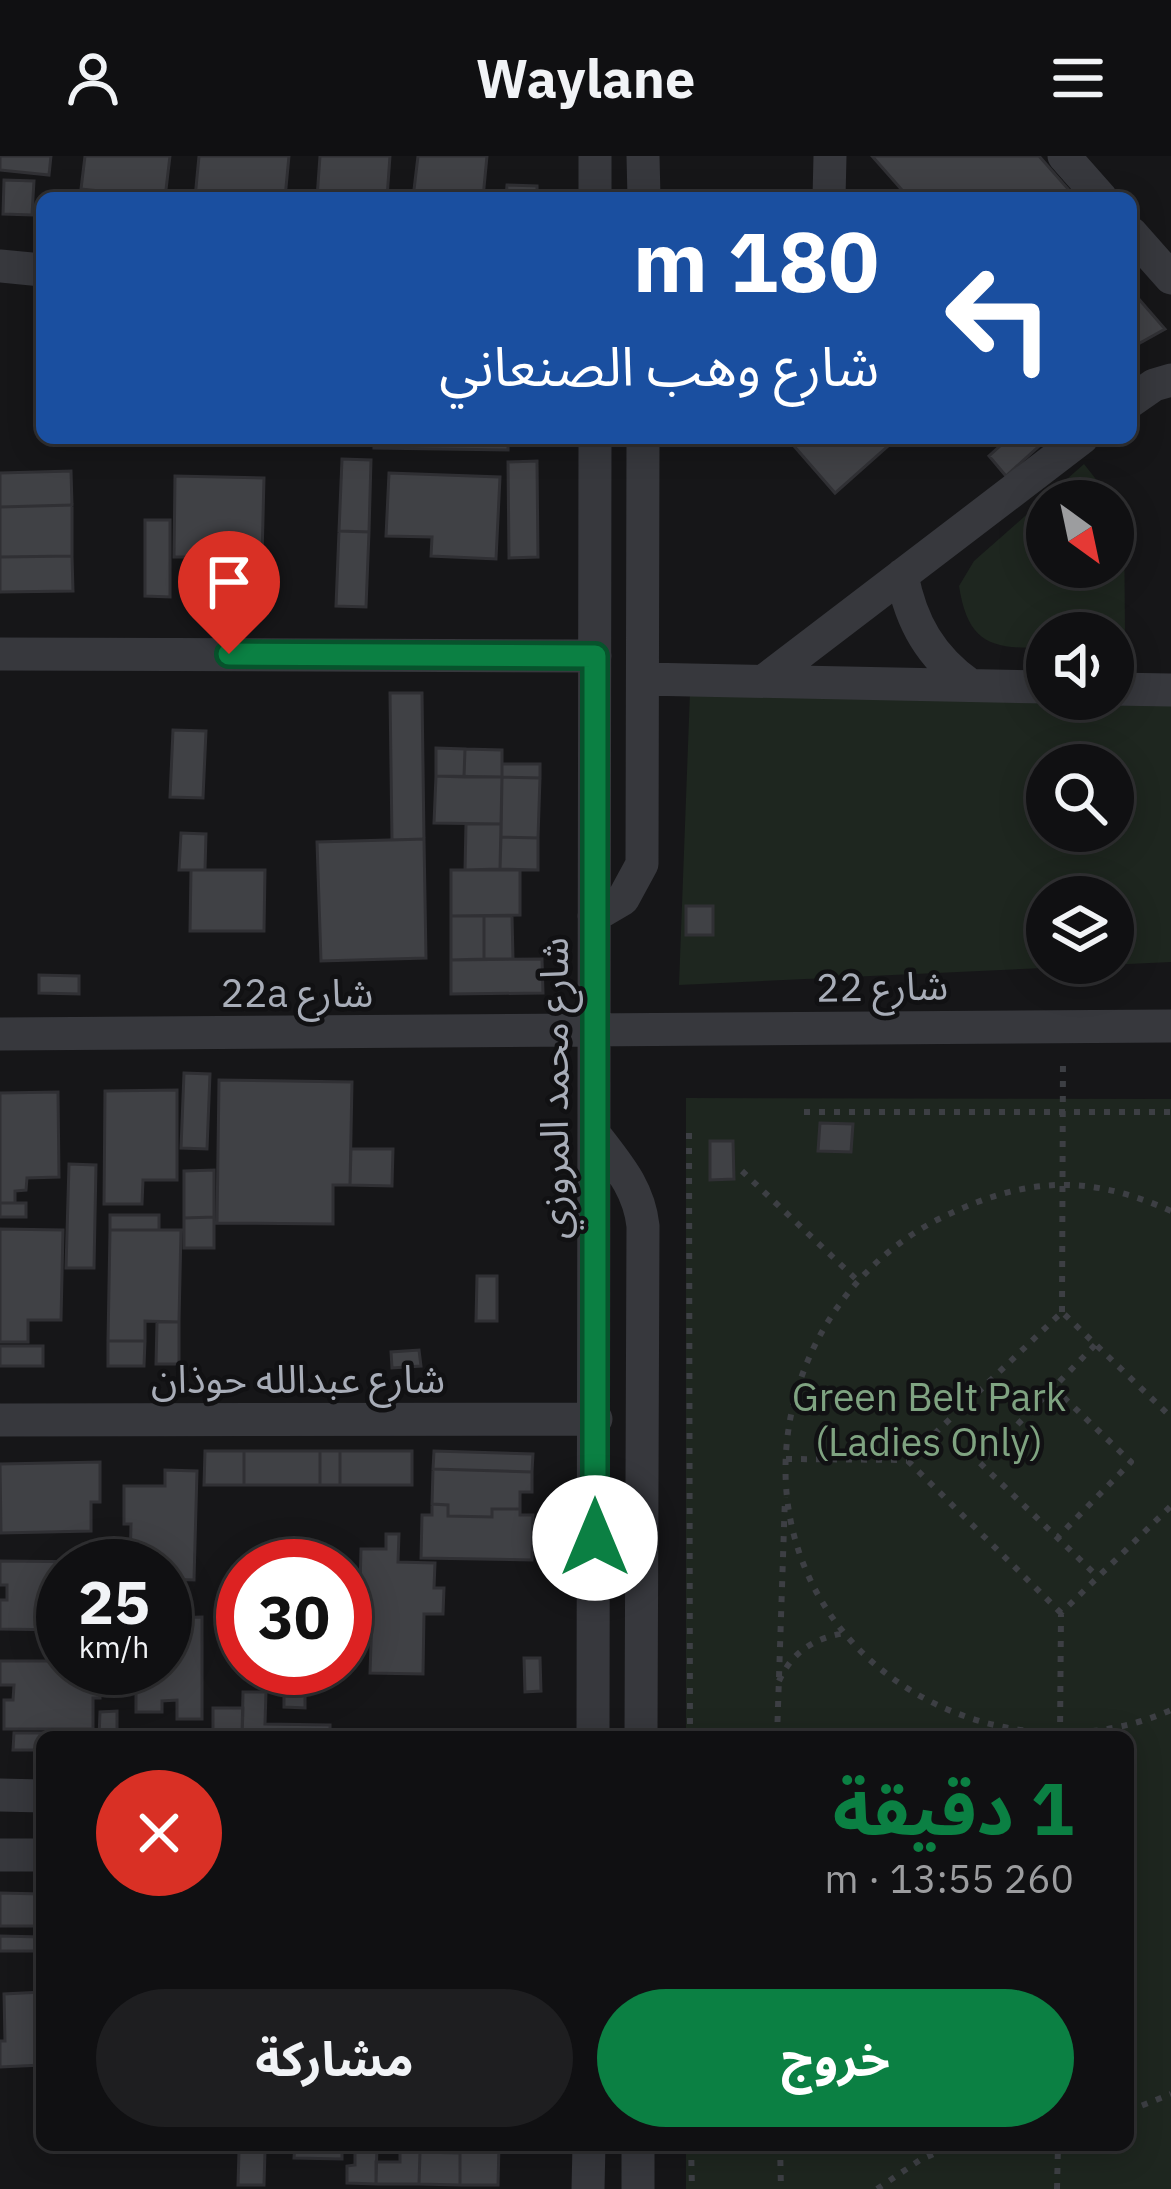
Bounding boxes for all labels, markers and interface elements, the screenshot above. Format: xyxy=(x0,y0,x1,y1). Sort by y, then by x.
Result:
text: Waylane xyxy=(476,43,695,113)
icon: person xyxy=(60,45,126,111)
icon: menu xyxy=(1045,45,1111,111)
text: 180 m xyxy=(633,206,879,315)
icon: left xyxy=(921,240,1077,396)
text: شارع وهب الصنعاني xyxy=(439,331,879,401)
north arrow xyxy=(1026,480,1134,588)
map controls xyxy=(1026,480,1134,984)
pin xyxy=(178,531,280,654)
icon: arrive xyxy=(196,549,262,615)
button: sound xyxy=(1026,612,1134,720)
button: search xyxy=(1026,744,1134,852)
button: layers xyxy=(1026,876,1134,984)
street label: شارع محمد المروزي xyxy=(528,937,584,1239)
street label: شارع 22 xyxy=(816,959,949,1017)
street label: 22a شارع xyxy=(221,967,373,1022)
street label: شارع عبدالله حوذان xyxy=(151,1353,445,1408)
park label: Green Belt Park (Ladies Only) xyxy=(792,1371,1066,1467)
position arrow xyxy=(532,1475,658,1601)
speed limit sign: 30 xyxy=(216,1539,372,1695)
text: 25 xyxy=(78,1562,150,1641)
text: km/h xyxy=(79,1627,149,1666)
text: 1 دقيقة xyxy=(833,1761,1074,1855)
button: close xyxy=(96,1770,222,1896)
text: 260 m · 13:55 xyxy=(824,1853,1074,1904)
button: مشاركة xyxy=(96,1989,573,2127)
button: خروج xyxy=(597,1989,1074,2127)

